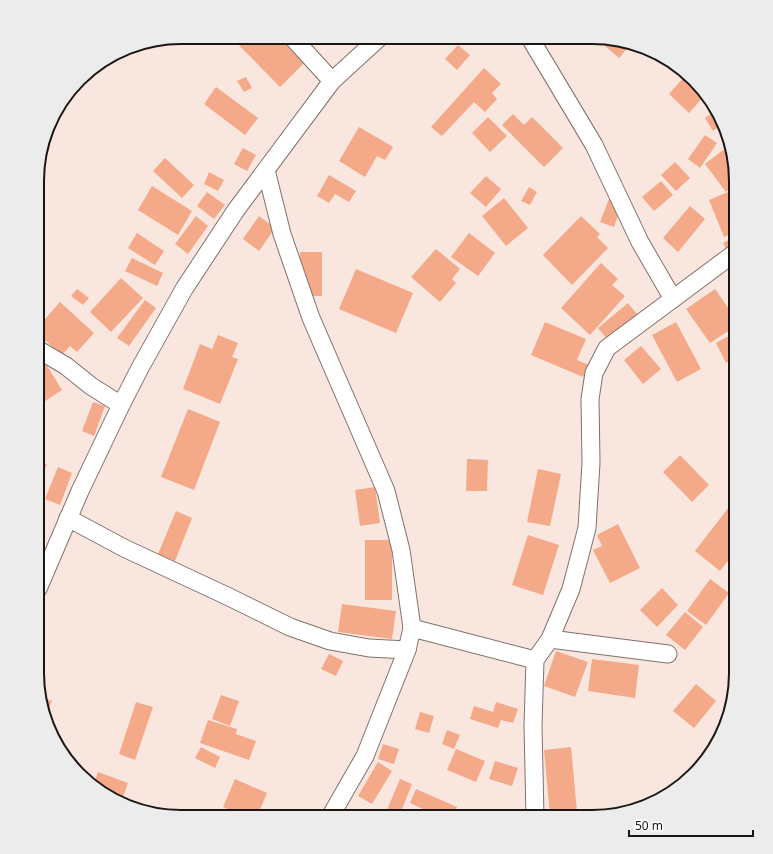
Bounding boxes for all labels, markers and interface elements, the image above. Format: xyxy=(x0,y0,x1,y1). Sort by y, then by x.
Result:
scale bar xyxy=(629,812,753,838)
text: 50 m xyxy=(635,817,663,834)

